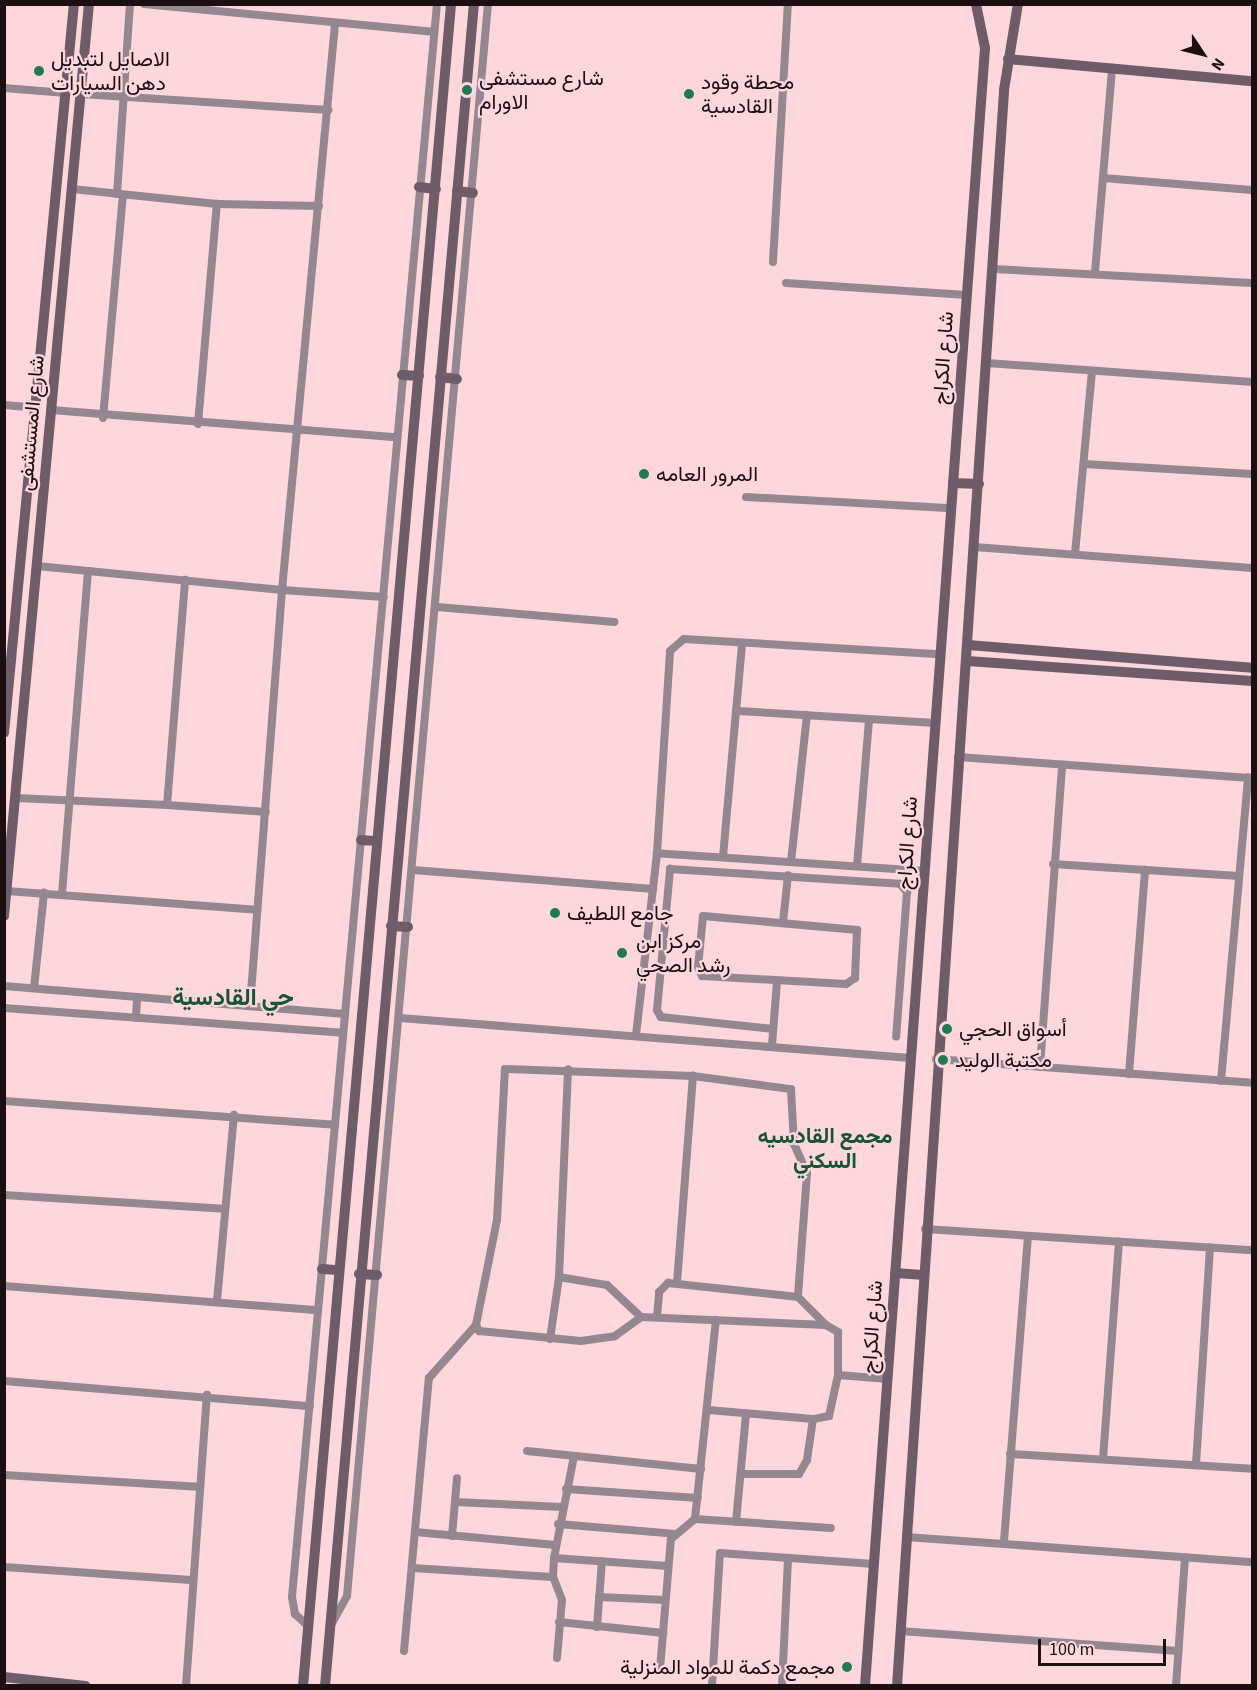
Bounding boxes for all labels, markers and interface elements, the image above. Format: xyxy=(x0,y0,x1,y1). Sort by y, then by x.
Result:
north arrow xyxy=(1173,24,1233,84)
place label: الاصايل لتبديل دهن السيارات xyxy=(51,46,170,96)
text: N xyxy=(1206,54,1230,75)
marker: الاصايل لتبديل دهن السيارات xyxy=(32,64,46,78)
place label: شارع مستشفى الاورام xyxy=(479,65,604,115)
place label: محطة وقود القادسية xyxy=(701,69,794,119)
marker: شارع مستشفى الاورام xyxy=(460,83,474,97)
marker: محطة وقود القادسية xyxy=(682,87,696,101)
street label: شارع الكراج xyxy=(927,310,959,406)
street label: شارع المستشفى xyxy=(13,354,49,492)
place label: المرور العامه xyxy=(656,461,758,487)
marker: المرور العامه xyxy=(637,467,651,481)
street label: شارع الكراج xyxy=(891,795,923,891)
place label: جامع اللطیف xyxy=(567,900,673,926)
marker: جامع اللطیف xyxy=(548,906,562,920)
place label: مركز ابن رشد الصحي xyxy=(636,928,730,978)
marker: مركز ابن رشد الصحي xyxy=(613,944,631,962)
district label: حي القادسية xyxy=(172,984,294,1012)
place label: أسواق الحجي xyxy=(959,1016,1067,1042)
marker: أسواق الحجي xyxy=(940,1022,954,1036)
place label: مكتبة الوليد xyxy=(955,1047,1052,1073)
marker: مكتبة الوليد xyxy=(936,1053,950,1067)
district label: مجمع القادسيه السكني xyxy=(758,1123,892,1174)
street label: شارع الكراج xyxy=(856,1279,888,1375)
scale bar xyxy=(1041,1627,1168,1665)
text: 100 m xyxy=(1049,1637,1094,1662)
place label: مجمع دكمة للمواد المنزلية xyxy=(620,1654,835,1680)
marker: مجمع دكمة للمواد المنزلية xyxy=(840,1660,854,1674)

